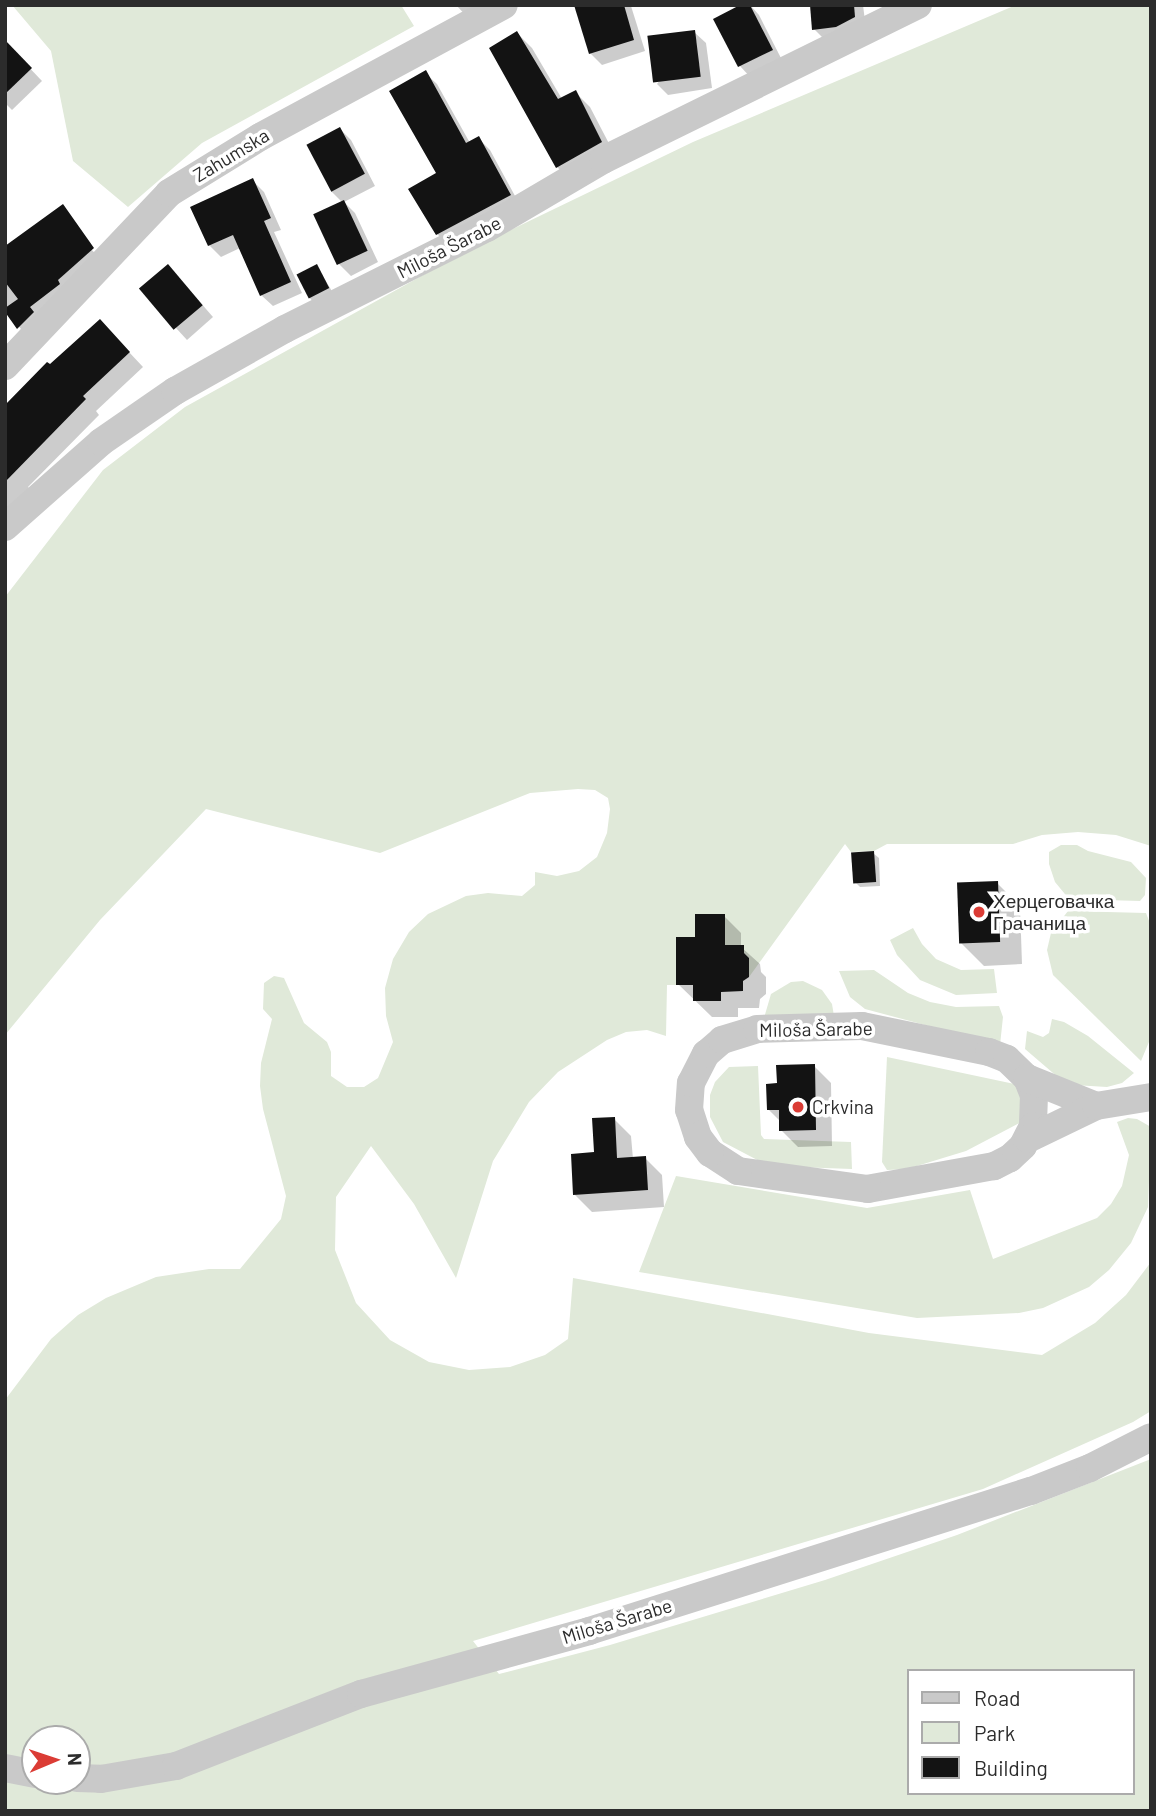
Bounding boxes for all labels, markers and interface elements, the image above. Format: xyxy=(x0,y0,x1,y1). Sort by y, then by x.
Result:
street label: Zahumska xyxy=(189,123,273,187)
street label: Miloša Šarabe xyxy=(393,211,505,283)
place label: Херцеговачка Грачаница xyxy=(993,890,1114,934)
marker: Херцеговачка Грачаница xyxy=(971,904,987,920)
street label: Miloša Šarabe xyxy=(759,1017,873,1041)
place label: Crkvina xyxy=(812,1096,874,1118)
marker: Crkvina xyxy=(790,1099,806,1115)
street label: Miloša Šarabe xyxy=(559,1593,675,1649)
legend xyxy=(908,1669,1135,1795)
text: Road xyxy=(974,1685,1020,1710)
text: Park xyxy=(974,1720,1015,1745)
north arrow xyxy=(21,1725,91,1795)
text: N xyxy=(64,1753,87,1766)
text: Building xyxy=(974,1755,1048,1780)

